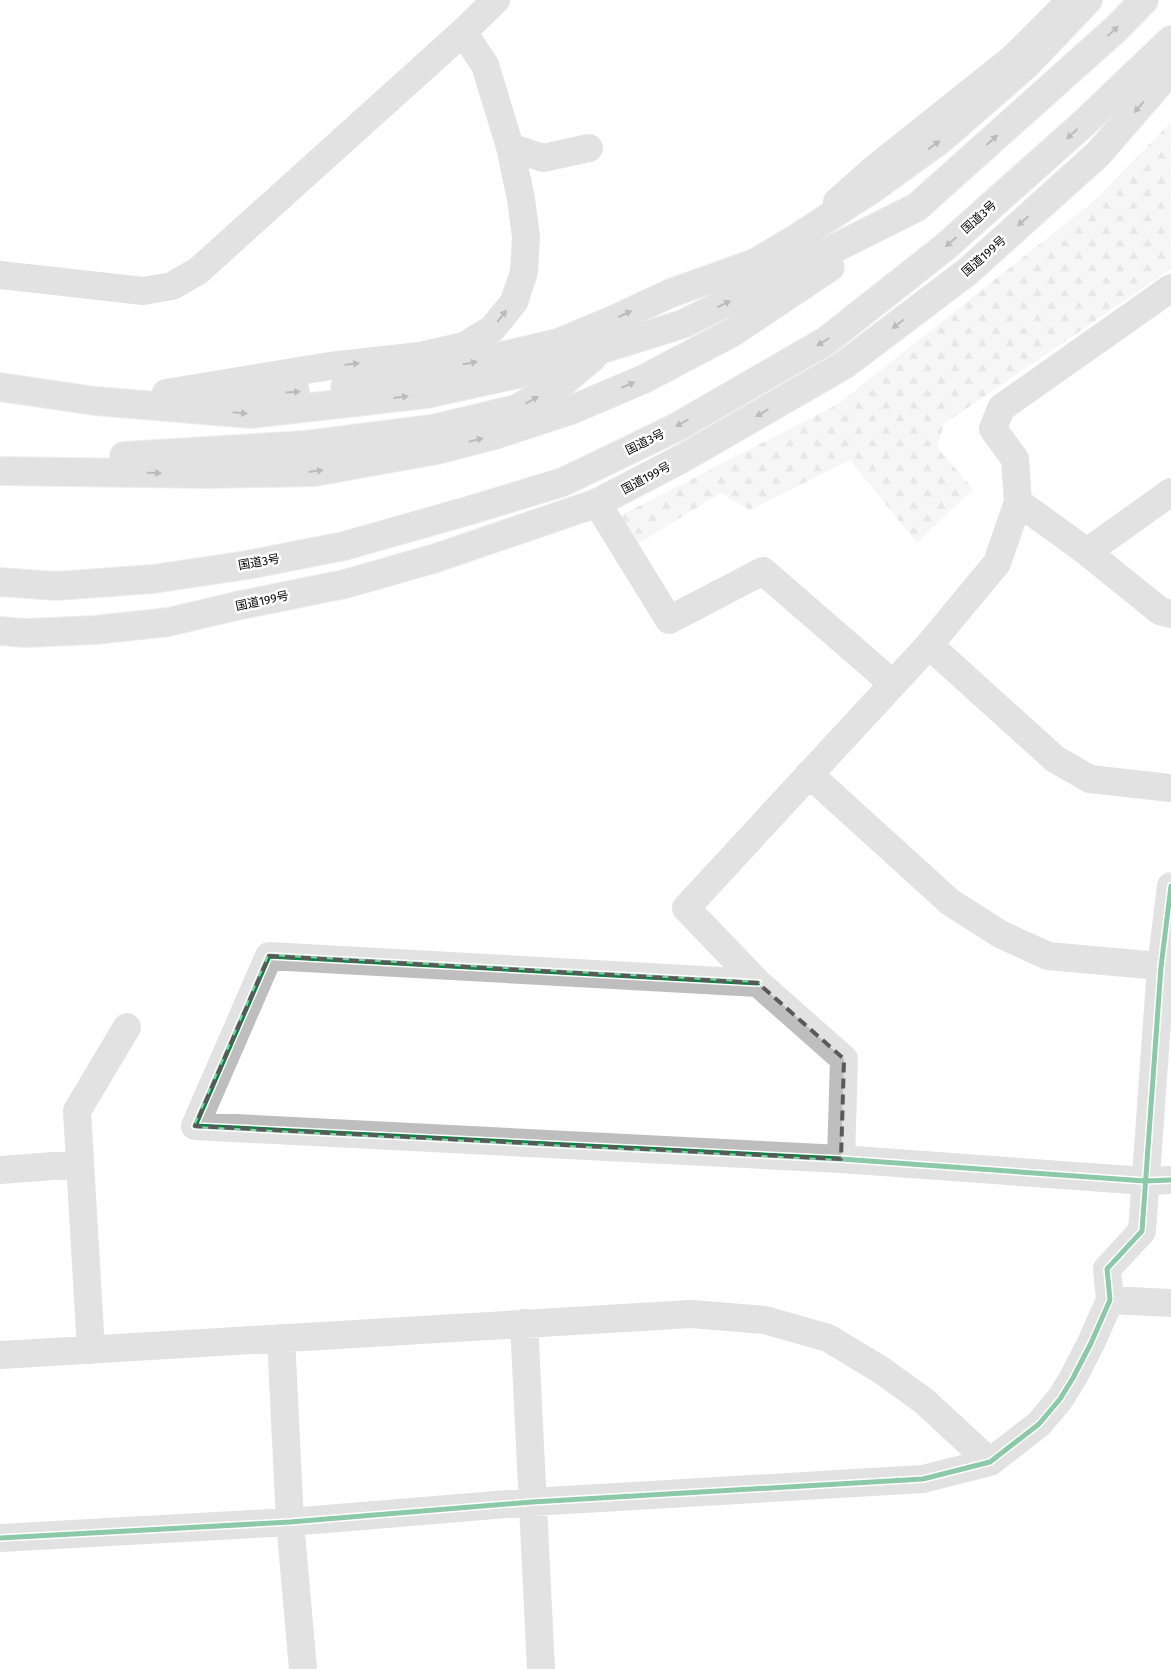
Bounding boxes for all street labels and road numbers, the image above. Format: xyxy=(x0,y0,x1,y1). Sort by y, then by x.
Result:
street label: 国道3号 xyxy=(959,198,999,236)
street label: 国道199号 xyxy=(959,233,1009,279)
street label: 国道3号 xyxy=(623,427,667,457)
street label: 国道199号 xyxy=(619,459,673,497)
street label: 国道3号 xyxy=(237,551,281,573)
street label: 国道199号 xyxy=(234,589,290,613)

